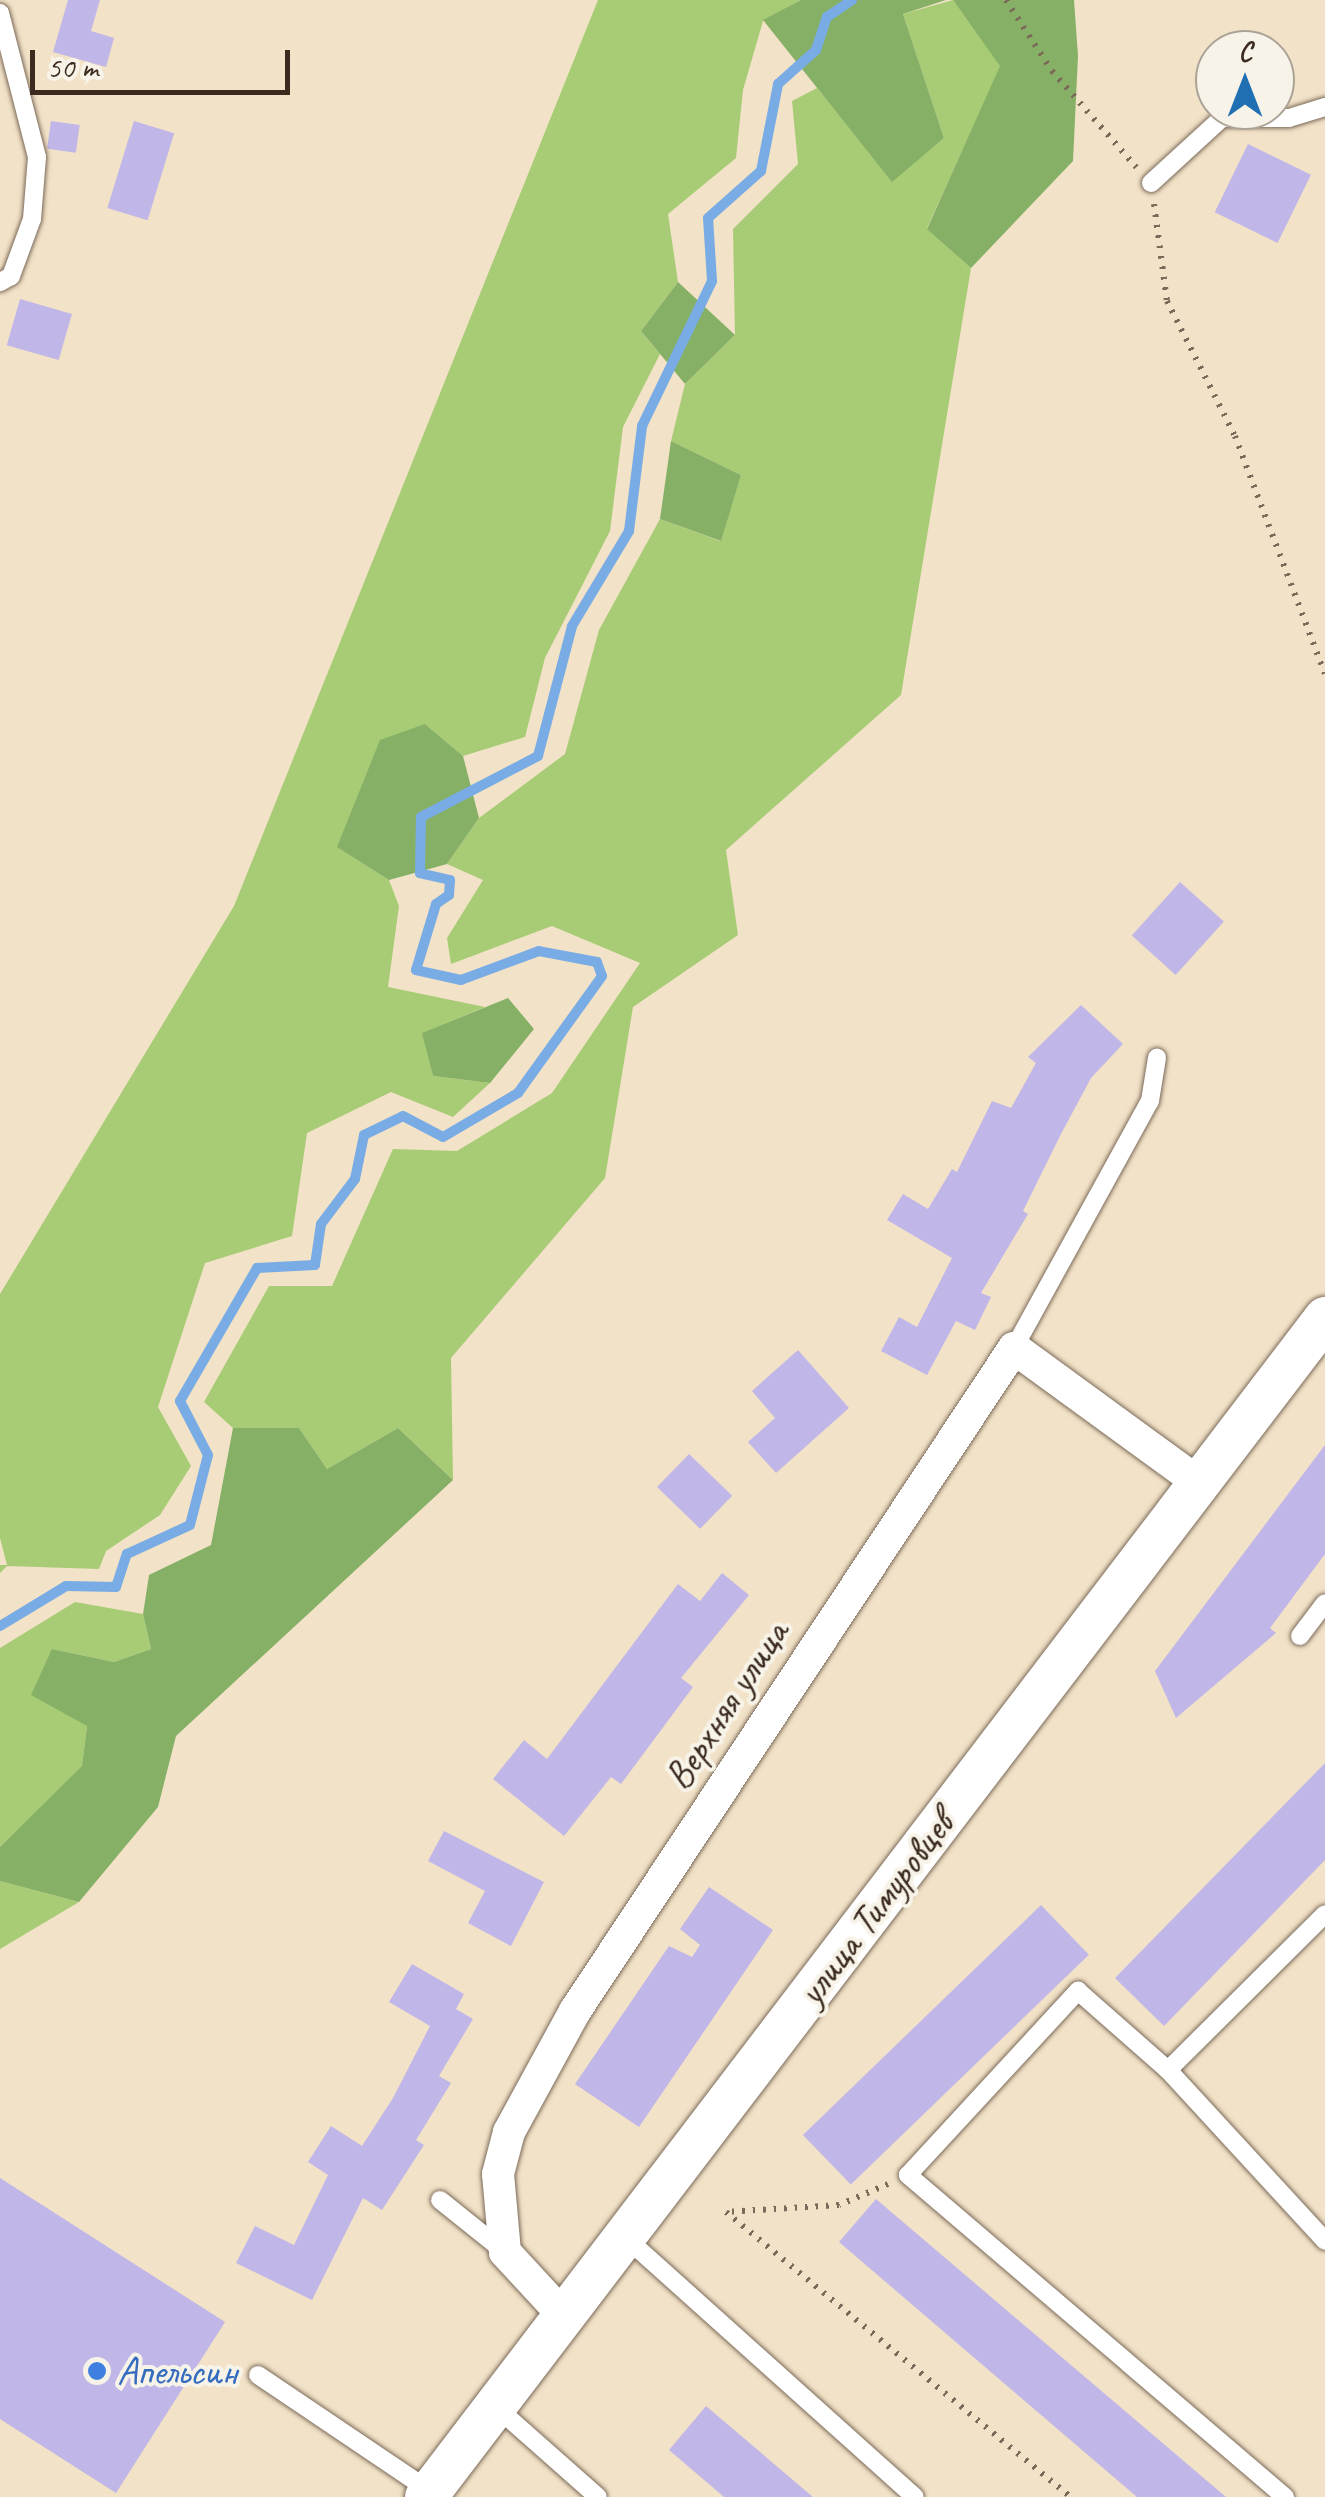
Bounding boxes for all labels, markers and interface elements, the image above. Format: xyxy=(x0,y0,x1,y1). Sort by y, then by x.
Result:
scale bar xyxy=(35,30,295,92)
north arrow xyxy=(1195,30,1295,130)
text: С xyxy=(1238,34,1252,69)
text: 50 m xyxy=(47,48,98,86)
street label: Верхняя улица xyxy=(654,1612,798,1798)
street label: улица Тимуровцев xyxy=(786,1801,964,2015)
place label: Апельсин xyxy=(117,2347,237,2395)
marker: Апельсин xyxy=(86,2360,108,2382)

